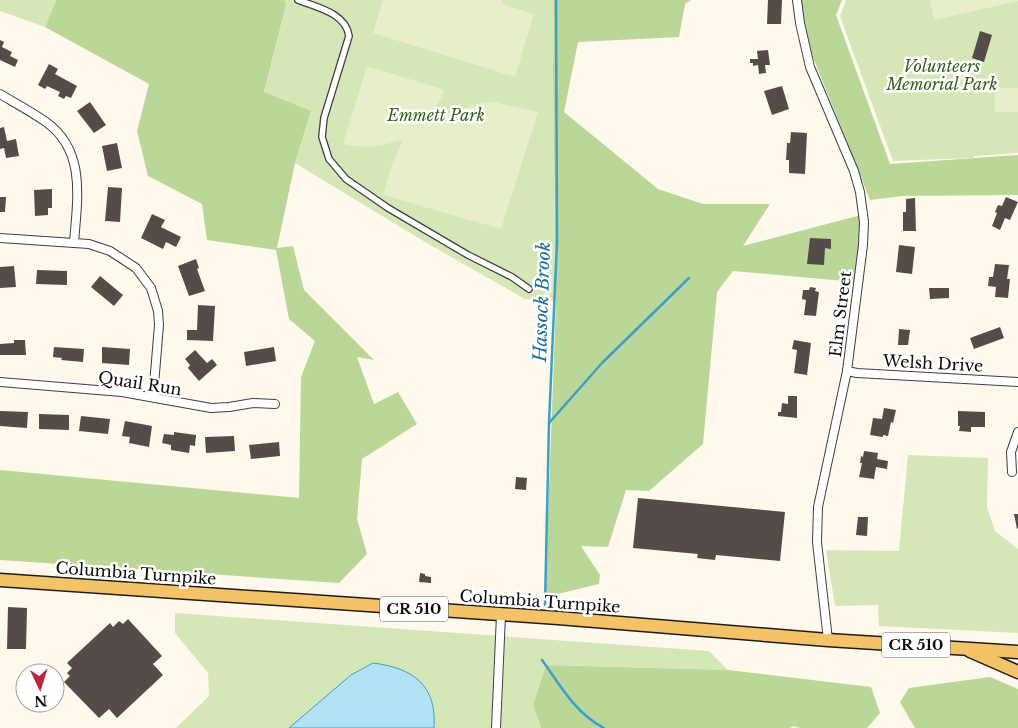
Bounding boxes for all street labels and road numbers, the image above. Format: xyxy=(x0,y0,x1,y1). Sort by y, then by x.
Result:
street label: Elm Street xyxy=(825,270,855,358)
street label: Welsh Drive xyxy=(881,350,984,376)
street label: Quail Run xyxy=(97,367,183,399)
street label: Columbia Turnpike xyxy=(55,557,217,589)
street label: Columbia Turnpike xyxy=(459,585,621,617)
road number: CR 510 xyxy=(380,596,448,622)
road number: CR 510 xyxy=(882,632,950,658)

